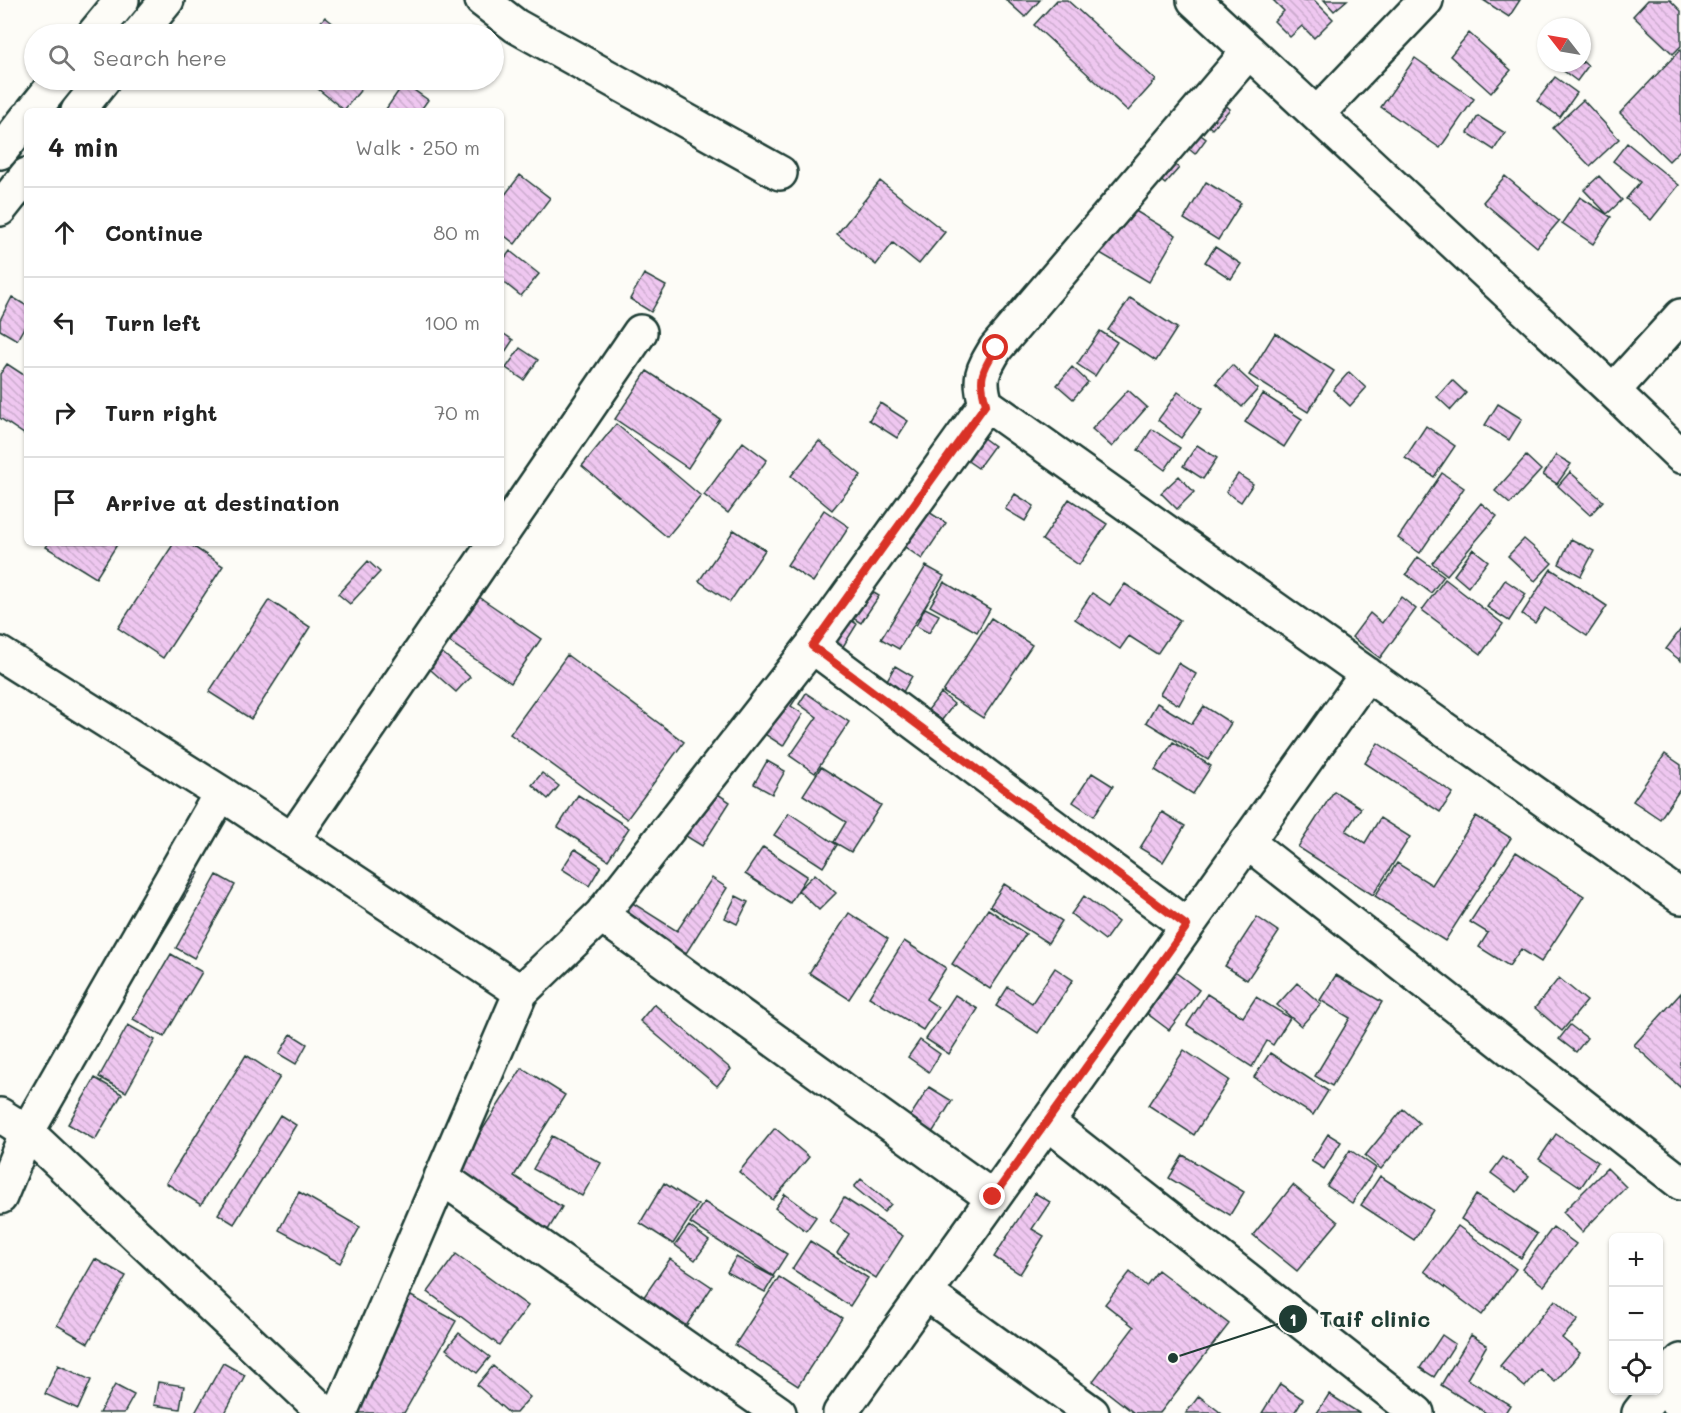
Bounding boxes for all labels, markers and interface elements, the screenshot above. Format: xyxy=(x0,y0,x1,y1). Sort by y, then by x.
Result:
north arrow xyxy=(1537,18,1591,72)
search box xyxy=(24,24,504,90)
icon: search xyxy=(45,41,78,74)
text: Search here xyxy=(93,43,227,72)
text: 4 min xyxy=(48,130,118,164)
text: Walk · 250 m xyxy=(355,134,480,160)
icon: ahead xyxy=(48,216,81,249)
text: Continue xyxy=(105,218,203,247)
text: 80 m xyxy=(433,219,480,245)
icon: left xyxy=(48,306,81,339)
text: Turn left xyxy=(105,308,201,337)
text: 100 m xyxy=(424,309,480,335)
route start xyxy=(982,334,1008,360)
icon: right xyxy=(48,396,81,429)
text: Turn right xyxy=(105,398,217,427)
text: 70 m xyxy=(434,399,480,425)
icon: arrive xyxy=(48,486,81,519)
text: Arrive at destination xyxy=(105,488,340,517)
route end xyxy=(979,1183,1005,1209)
map controls xyxy=(1609,1233,1663,1395)
button: + xyxy=(1609,1233,1663,1287)
button: − xyxy=(1609,1287,1663,1341)
callout: Taif clinic xyxy=(1278,1299,1443,1339)
text: Taif clinic xyxy=(1319,1304,1431,1333)
text: 1 xyxy=(1289,1307,1297,1331)
button: locate xyxy=(1609,1341,1663,1395)

